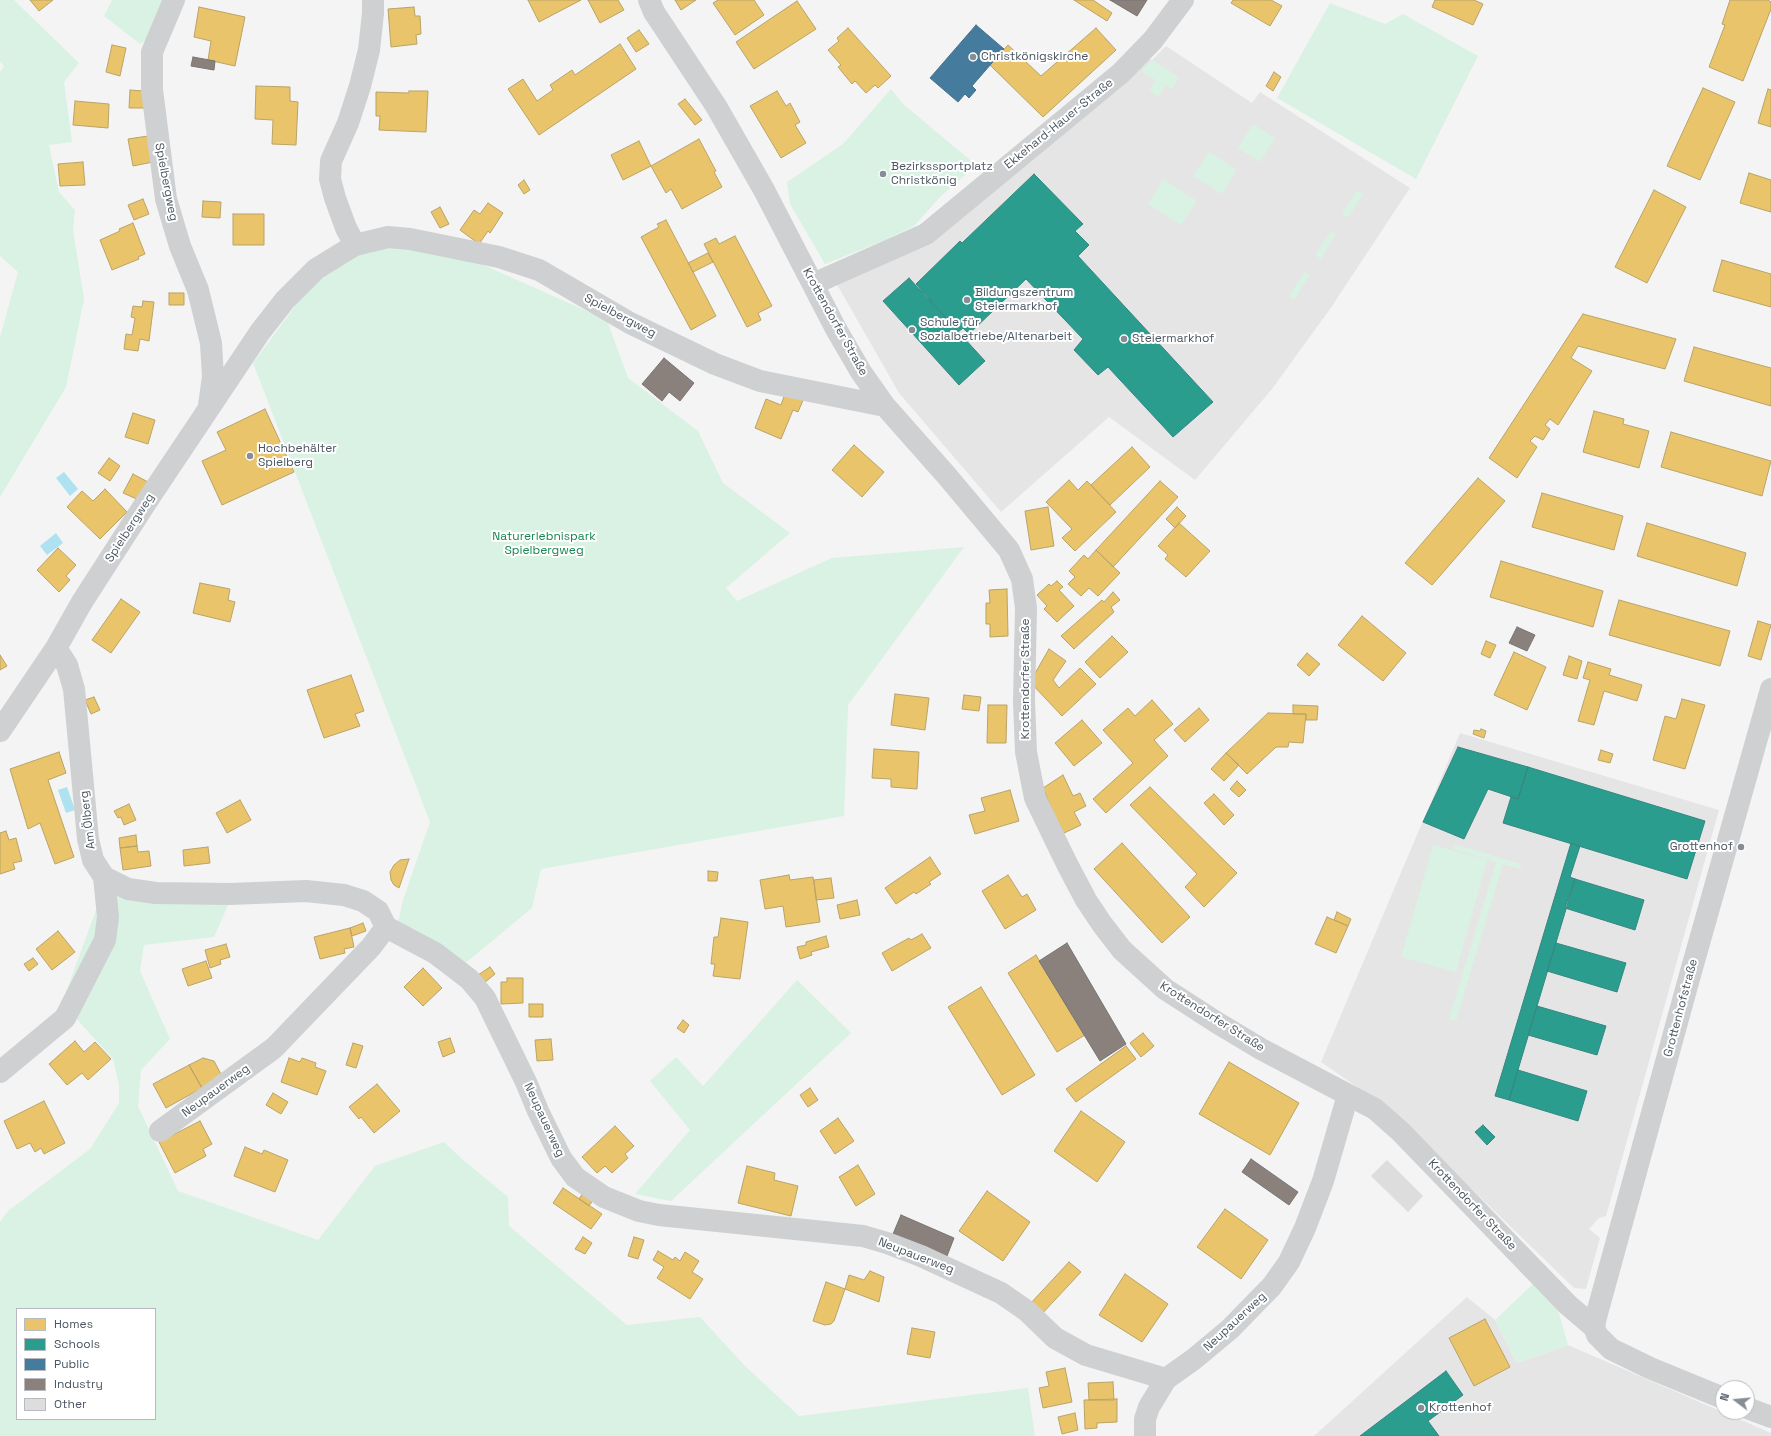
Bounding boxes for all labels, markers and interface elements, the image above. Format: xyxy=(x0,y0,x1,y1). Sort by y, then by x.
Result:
place label: Christkönigskirche xyxy=(981,50,1088,64)
marker: Christkönigskirche xyxy=(968,52,978,62)
street label: Ekkehard-Hauer-Straße xyxy=(1002,76,1116,172)
street label: Spielbergweg xyxy=(151,142,181,222)
place label: Bezirkssportplatz Christkönig xyxy=(891,160,993,188)
marker: Bezirkssportplatz Christkönig xyxy=(878,169,888,179)
street label: Krottendorfer Straße xyxy=(799,266,871,378)
place label: Bildungszentrum Steiermarkhof xyxy=(975,286,1073,314)
street label: Spielbergweg xyxy=(582,291,658,341)
marker: Bildungszentrum Steiermarkhof xyxy=(962,295,972,305)
place label: Schule für Sozialbetriebe/Altenarbeit xyxy=(920,316,1072,344)
marker: Schule für Sozialbetriebe/Altenarbeit xyxy=(907,325,917,335)
place label: Steiermarkhof xyxy=(1132,332,1214,346)
marker: Steiermarkhof xyxy=(1119,334,1129,344)
place label: Hochbehälter Spielberg xyxy=(258,442,337,470)
marker: Hochbehälter Spielberg xyxy=(245,451,255,461)
street label: Spielbergweg xyxy=(102,491,158,565)
park label: Naturerlebnispark Spielbergweg xyxy=(492,530,596,558)
street label: Krottendorfer Straße xyxy=(1019,618,1033,740)
street label: Am Ölberg xyxy=(77,790,99,850)
place label: Grottenhof xyxy=(1670,840,1733,854)
marker: Grottenhof xyxy=(1736,842,1746,852)
street label: Grottenhofstraße xyxy=(1661,957,1701,1059)
street label: Krottendorfer Straße xyxy=(1157,979,1267,1055)
street label: Neupauerweg xyxy=(179,1062,253,1120)
street label: Neupauerweg xyxy=(521,1081,567,1159)
street label: Krottendorfer Straße xyxy=(1425,1156,1519,1254)
street label: Neupauerweg xyxy=(876,1235,956,1277)
street label: Neupauerweg xyxy=(1201,1289,1269,1355)
legend xyxy=(16,1308,156,1420)
text: Homes xyxy=(54,1316,93,1332)
text: Schools xyxy=(54,1336,100,1352)
text: Public xyxy=(54,1356,89,1372)
text: Industry xyxy=(54,1376,103,1392)
north arrow xyxy=(1715,1380,1755,1420)
text: N xyxy=(1717,1391,1732,1402)
text: Other xyxy=(54,1396,87,1412)
place label: Krottenhof xyxy=(1429,1401,1492,1415)
marker: Krottenhof xyxy=(1416,1403,1426,1413)

